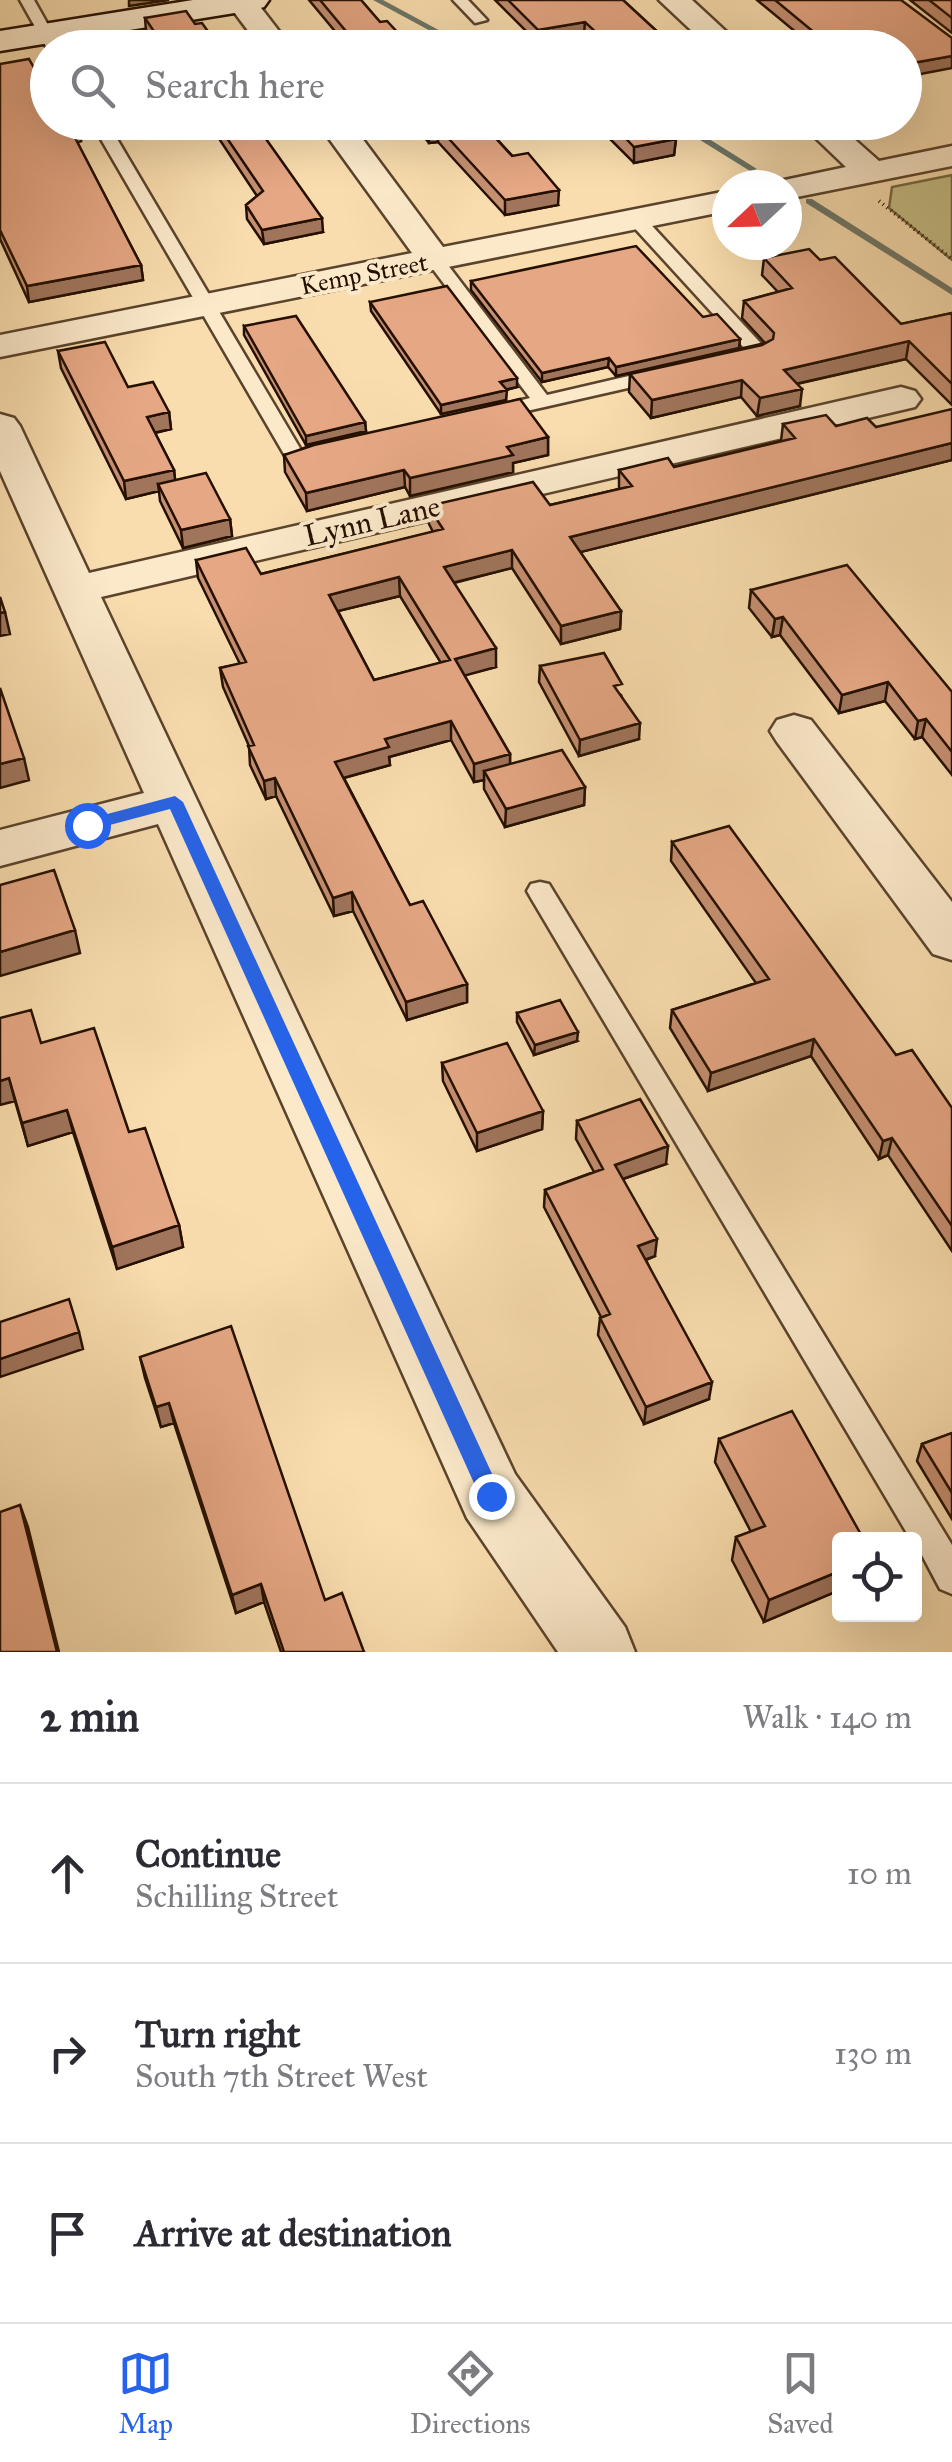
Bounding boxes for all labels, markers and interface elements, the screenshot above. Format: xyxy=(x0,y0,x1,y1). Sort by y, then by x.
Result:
search box xyxy=(30,30,922,140)
icon: search xyxy=(65,58,120,113)
text: Search here xyxy=(145,62,325,108)
north arrow xyxy=(712,170,802,260)
street label: Kemp Street xyxy=(298,246,430,302)
street label: Lynn Lane xyxy=(301,488,443,554)
route start xyxy=(65,803,111,849)
route end xyxy=(469,1474,515,1520)
map controls xyxy=(832,1532,922,1622)
button: locate xyxy=(832,1532,922,1622)
text: 2 min xyxy=(40,1691,139,1743)
text: Walk · 140 m xyxy=(742,1698,912,1737)
text: Continue xyxy=(135,1831,281,1877)
icon: ahead xyxy=(40,1846,95,1901)
text: 10 m xyxy=(847,1854,912,1893)
text: Schilling Street xyxy=(135,1877,338,1916)
text: Turn right xyxy=(135,2011,301,2057)
icon: right xyxy=(40,2026,95,2081)
text: 130 m xyxy=(834,2034,912,2073)
text: South 7th Street West xyxy=(135,2057,428,2096)
icon: arrive xyxy=(40,2206,95,2261)
text: Arrive at destination xyxy=(135,2210,452,2256)
tab: Map xyxy=(118,2346,173,2441)
tab: Directions xyxy=(410,2346,531,2441)
tab: Saved xyxy=(767,2346,834,2441)

